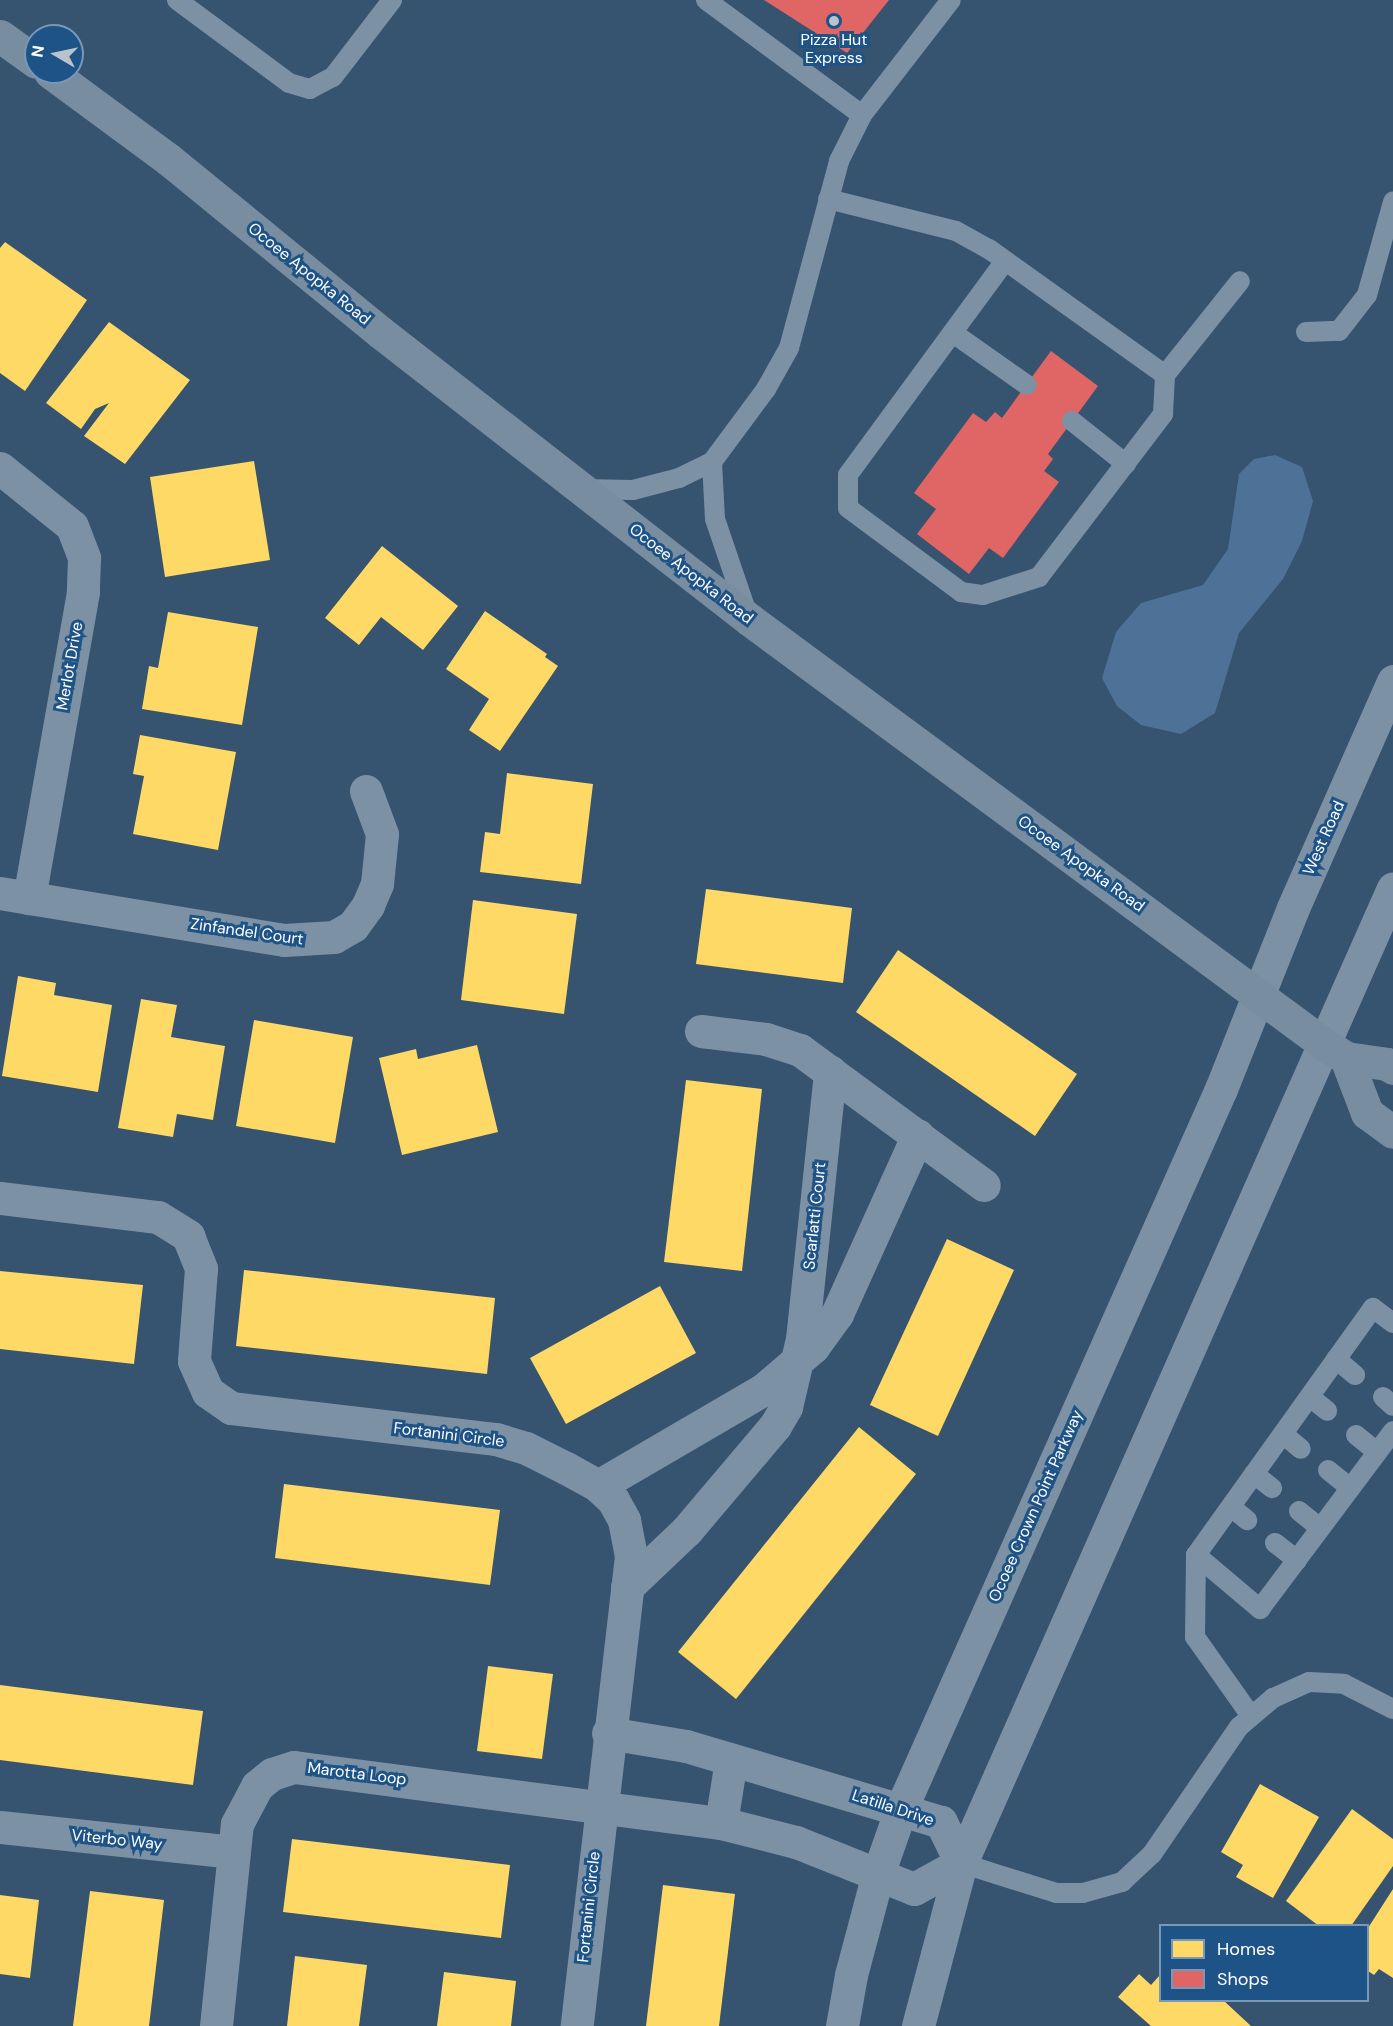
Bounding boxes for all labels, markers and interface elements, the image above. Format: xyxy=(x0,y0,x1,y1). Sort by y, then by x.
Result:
marker: Pizza Hut Express xyxy=(827,14,841,28)
north arrow xyxy=(24,24,84,84)
place label: Pizza Hut Express xyxy=(800,30,868,68)
text: N xyxy=(26,44,49,59)
street label: Ocoee Apopka Road xyxy=(244,219,374,329)
street label: Ocoee Apopka Road xyxy=(625,520,757,628)
street label: Merlot Drive xyxy=(53,620,87,712)
street label: West Road xyxy=(1299,798,1349,878)
street label: Ocoee Apopka Road xyxy=(1014,812,1148,916)
street label: Zinfandel Court xyxy=(189,915,305,949)
street label: Scarlatti Court xyxy=(800,1161,830,1271)
street label: Ocoee Crown Point Parkway xyxy=(985,1407,1087,1605)
street label: Fortanini Circle xyxy=(392,1419,506,1451)
street label: Marotta Loop xyxy=(306,1758,408,1790)
street label: Latilla Drive xyxy=(850,1786,936,1830)
street label: Viterbo Way xyxy=(71,1826,163,1854)
street label: Fortanini Circle xyxy=(574,1850,604,1964)
legend xyxy=(1159,1924,1369,2002)
text: Homes xyxy=(1217,1937,1275,1961)
text: Shops xyxy=(1217,1967,1269,1991)

